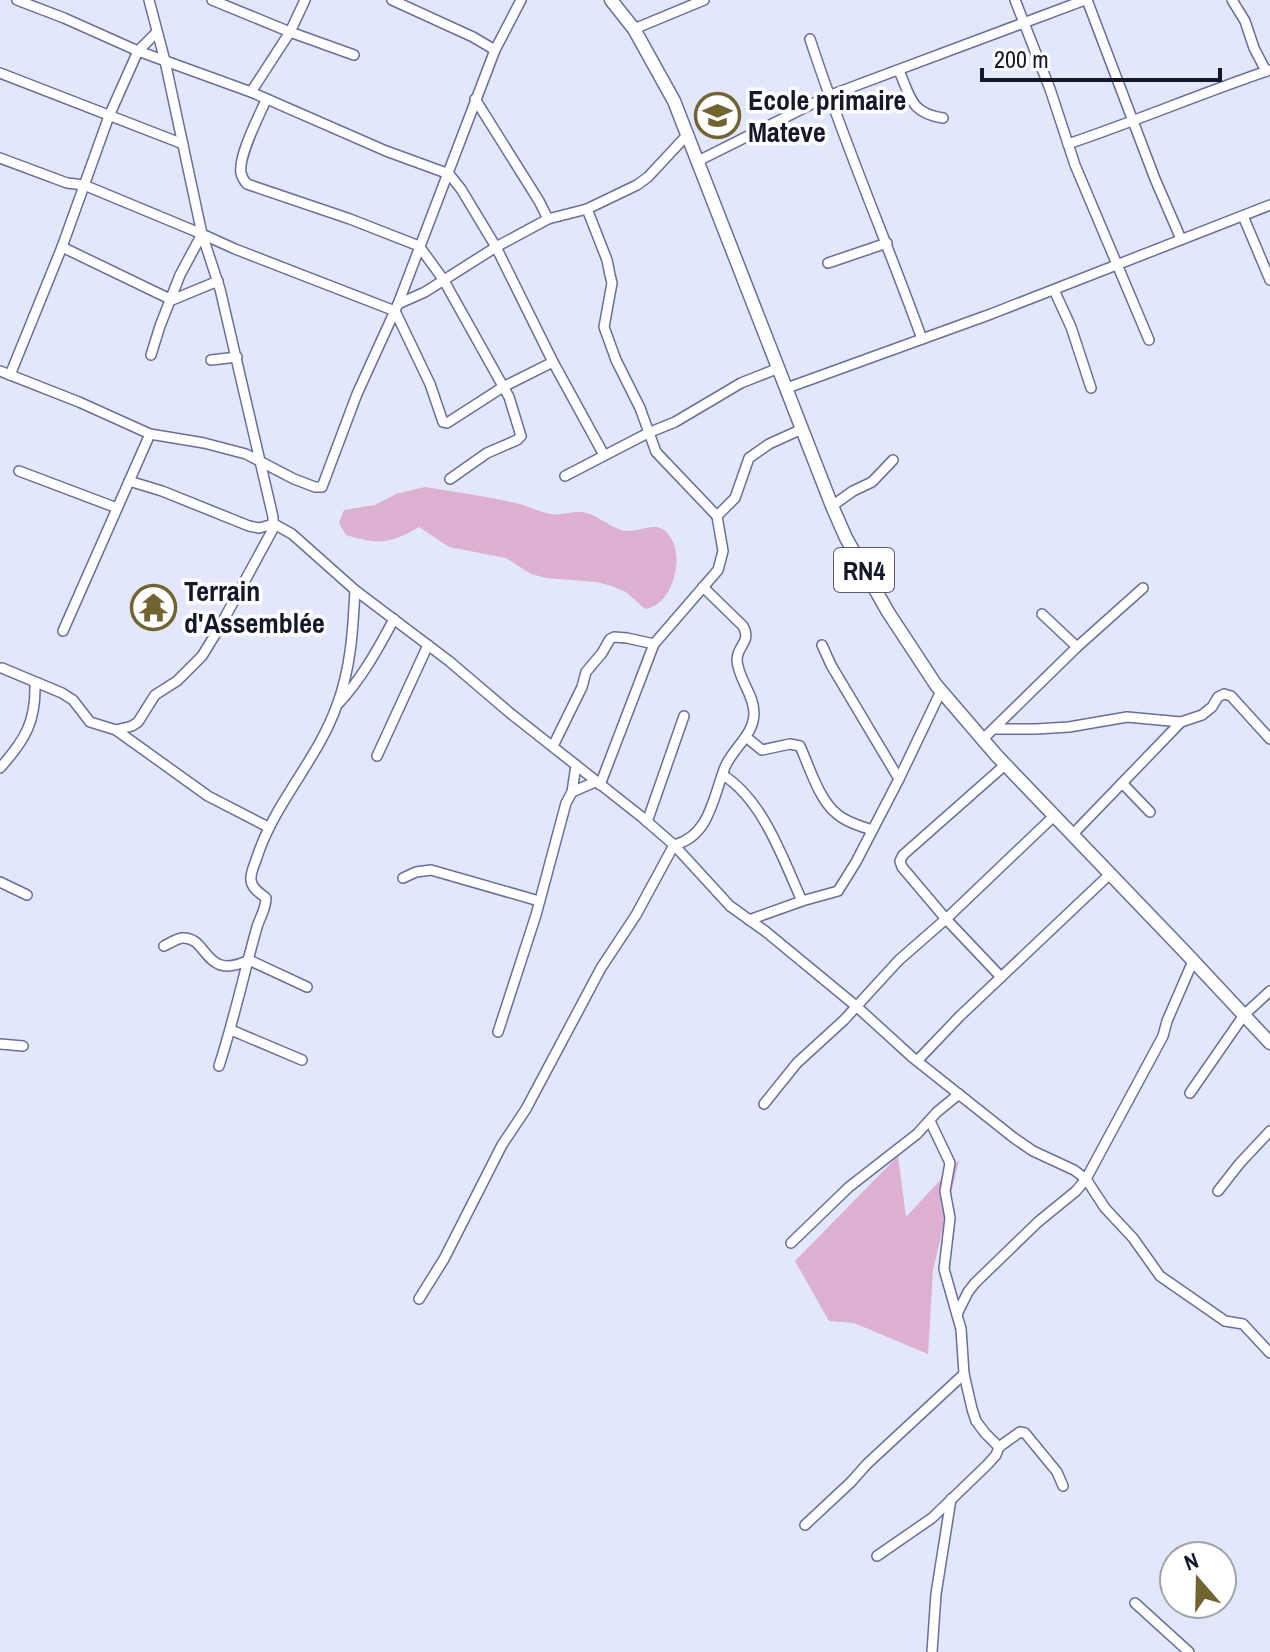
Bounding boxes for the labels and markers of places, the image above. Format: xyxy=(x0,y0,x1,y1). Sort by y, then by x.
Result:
place label: Ecole primaire Mateve xyxy=(748,81,906,151)
school or university icon: Ecole primaire Mateve xyxy=(693,92,741,140)
place label: Terrain d'Assemblée xyxy=(184,572,325,642)
temple icon: Terrain d'Assemblée xyxy=(129,583,177,631)

